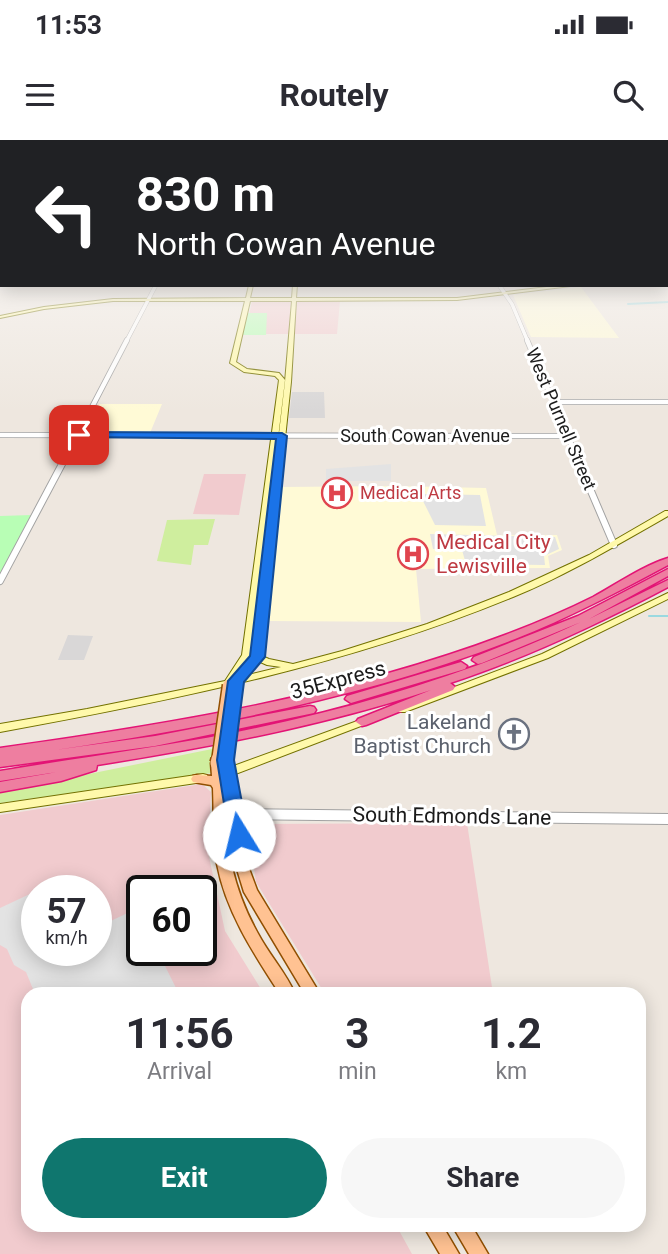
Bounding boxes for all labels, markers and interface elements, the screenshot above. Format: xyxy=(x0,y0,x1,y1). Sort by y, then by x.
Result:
text: 11:53 xyxy=(35,10,102,40)
icon: menu xyxy=(21,76,59,114)
text: Routely xyxy=(279,76,389,114)
icon: search xyxy=(609,76,647,114)
text: 830 m xyxy=(136,166,275,223)
icon: left xyxy=(21,168,112,259)
text: North Cowan Avenue xyxy=(136,225,436,263)
street label: West Purnell Street xyxy=(522,345,601,493)
pin xyxy=(49,405,109,465)
icon: arrive xyxy=(60,416,98,454)
street label: South Cowan Avenue xyxy=(340,425,510,446)
hospital icon: Medical Arts xyxy=(320,476,354,510)
place label: Medical Arts xyxy=(360,482,461,503)
place label: Medical City Lewisville xyxy=(436,530,551,578)
hospital icon: Medical City Lewisville xyxy=(396,537,430,571)
street label: 35Express xyxy=(288,656,388,704)
place label: Lakeland Baptist Church xyxy=(354,710,491,758)
church icon: Lakeland Baptist Church xyxy=(497,717,531,751)
position arrow xyxy=(202,798,276,872)
street label: South Edmonds Lane xyxy=(353,802,551,830)
speed limit sign: 60 xyxy=(126,875,217,966)
text: 57 xyxy=(46,891,87,932)
text: km/h xyxy=(45,927,88,948)
text: 11:56 xyxy=(125,1009,234,1058)
text: 3 xyxy=(345,1009,369,1058)
text: 1.2 xyxy=(481,1009,541,1058)
text: Arrival xyxy=(147,1058,212,1085)
text: min xyxy=(338,1058,377,1085)
text: km xyxy=(495,1058,527,1085)
button: Exit xyxy=(42,1138,327,1218)
button: Share xyxy=(341,1138,625,1218)

